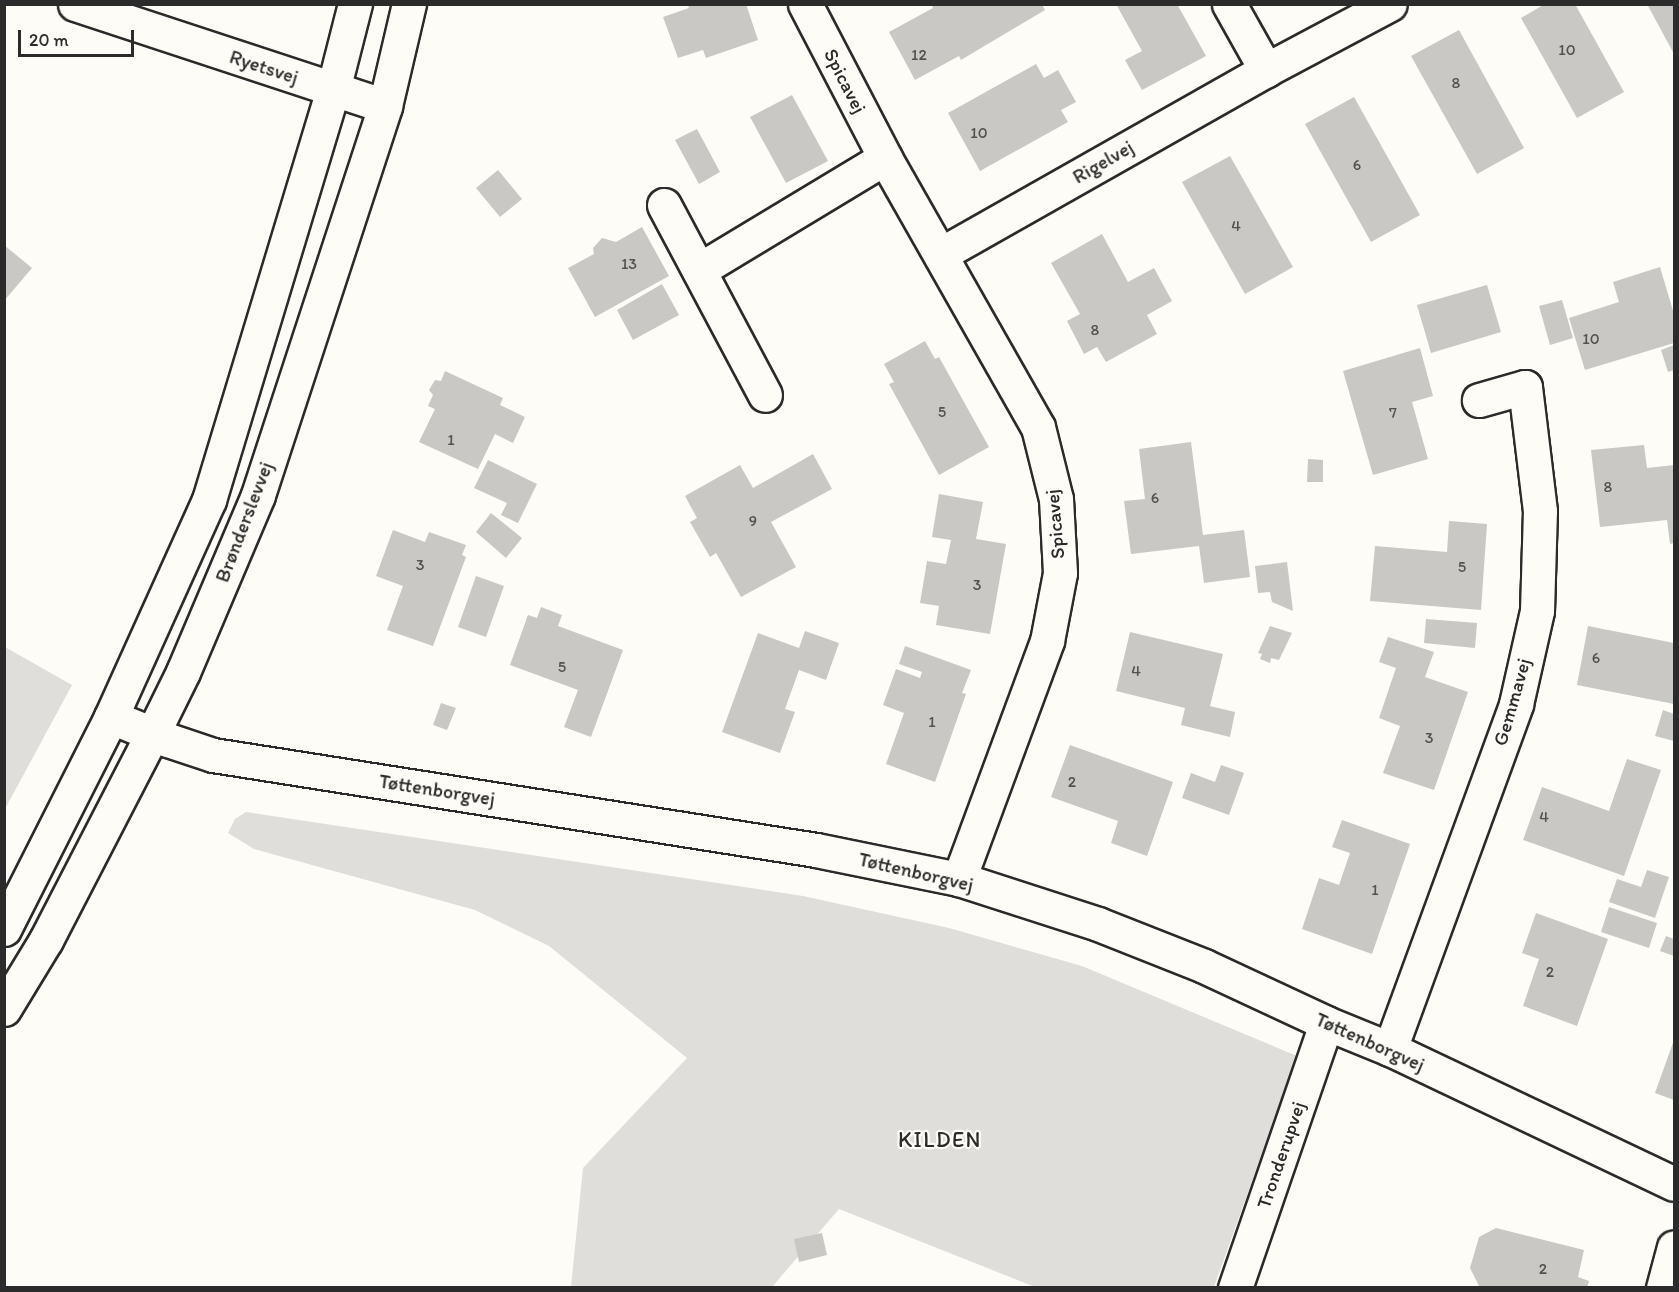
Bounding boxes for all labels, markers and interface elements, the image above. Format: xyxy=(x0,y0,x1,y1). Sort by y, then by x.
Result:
scale bar xyxy=(21,18,136,56)
text: 20 m xyxy=(29,29,69,51)
house number: 10 xyxy=(1558,40,1576,60)
street label: Spicavej xyxy=(818,44,872,118)
street label: Ryetsvej xyxy=(227,45,301,89)
house number: 12 xyxy=(911,45,927,65)
house number: 8 xyxy=(1452,73,1460,93)
house number: 10 xyxy=(970,123,988,143)
street label: Rigelvej xyxy=(1068,135,1138,189)
house number: 6 xyxy=(1353,155,1361,175)
house number: 4 xyxy=(1231,216,1241,236)
house number: 13 xyxy=(621,254,637,274)
house number: 8 xyxy=(1091,320,1099,340)
house number: 10 xyxy=(1582,329,1600,349)
house number: 5 xyxy=(938,402,946,422)
house number: 7 xyxy=(1389,403,1397,423)
house number: 1 xyxy=(447,430,455,450)
street label: Brønderslevvej xyxy=(210,458,278,586)
house number: 8 xyxy=(1604,477,1612,497)
street label: Spicavej xyxy=(1040,488,1070,560)
house number: 6 xyxy=(1151,488,1159,508)
house number: 9 xyxy=(749,511,757,531)
house number: 3 xyxy=(416,555,424,575)
house number: 5 xyxy=(1458,557,1466,577)
house number: 3 xyxy=(973,575,981,595)
house number: 6 xyxy=(1592,648,1600,668)
street label: Gemmavej xyxy=(1488,655,1536,749)
house number: 5 xyxy=(558,657,566,677)
house number: 4 xyxy=(1131,661,1141,681)
house number: 1 xyxy=(928,712,936,732)
house number: 3 xyxy=(1425,728,1433,748)
street label: Tøttenborgvej xyxy=(377,769,497,811)
house number: 2 xyxy=(1068,772,1076,792)
house number: 4 xyxy=(1539,807,1549,827)
street label: Tøttenborgvej xyxy=(856,847,976,897)
house number: 1 xyxy=(1371,880,1379,900)
house number: 2 xyxy=(1546,962,1554,982)
street label: Tøttenborgvej xyxy=(1312,1007,1428,1077)
street label: Tronderupvej xyxy=(1251,1098,1311,1212)
district label: KILDEN xyxy=(898,1127,982,1153)
house number: 2 xyxy=(1539,1259,1547,1279)

